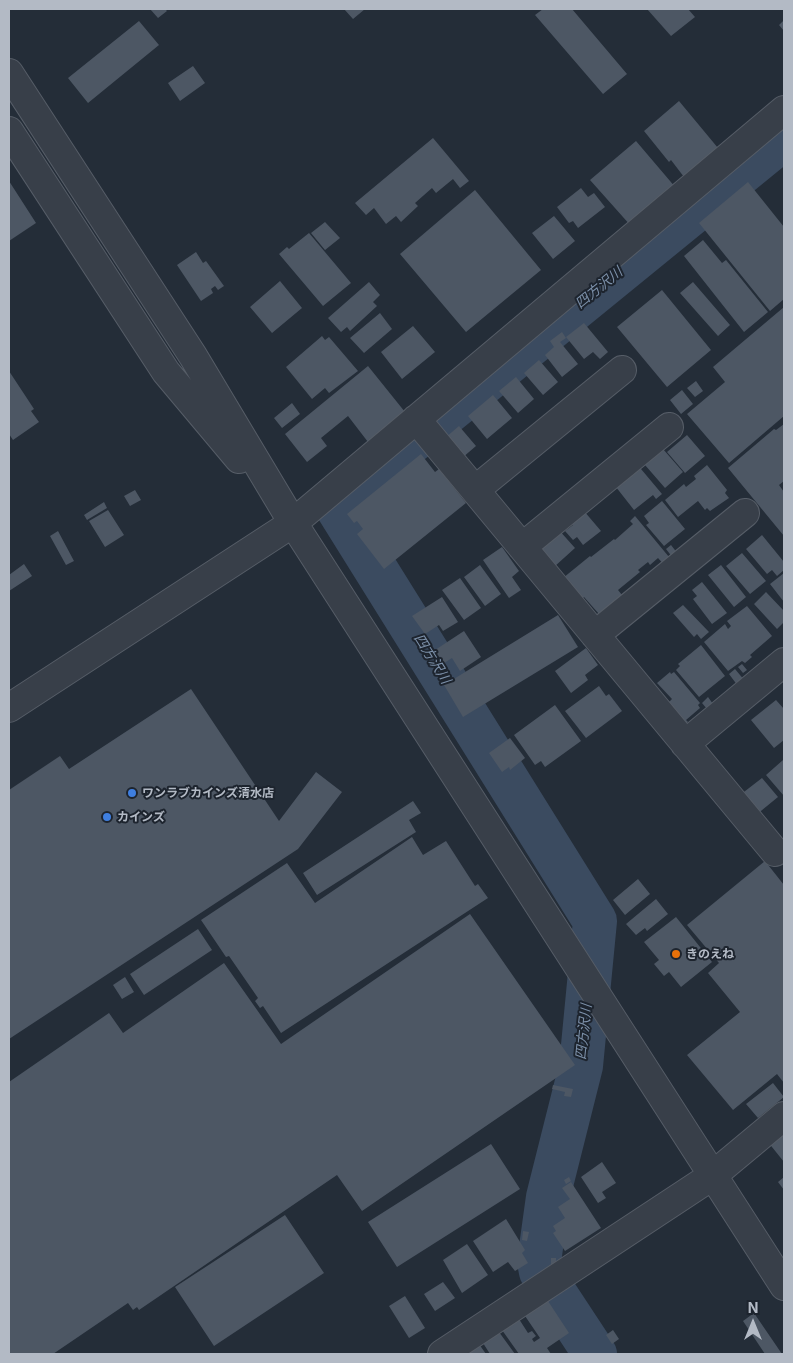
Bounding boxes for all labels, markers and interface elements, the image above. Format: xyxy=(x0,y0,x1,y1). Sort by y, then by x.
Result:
water label: 四方沢川 xyxy=(572,264,626,312)
water label: 四方沢川 xyxy=(410,631,454,687)
place label: ワンラブカインズ清水店 xyxy=(142,786,274,800)
marker: ワンラブカインズ清水店 xyxy=(126,787,138,799)
place label: カインズ xyxy=(117,810,165,824)
marker: カインズ xyxy=(101,811,113,823)
place label: きのえね xyxy=(686,947,734,961)
marker: きのえね xyxy=(670,948,682,960)
water label: 四方沢川 xyxy=(573,1003,595,1061)
north arrow xyxy=(728,1298,778,1348)
text: N xyxy=(748,1299,758,1316)

